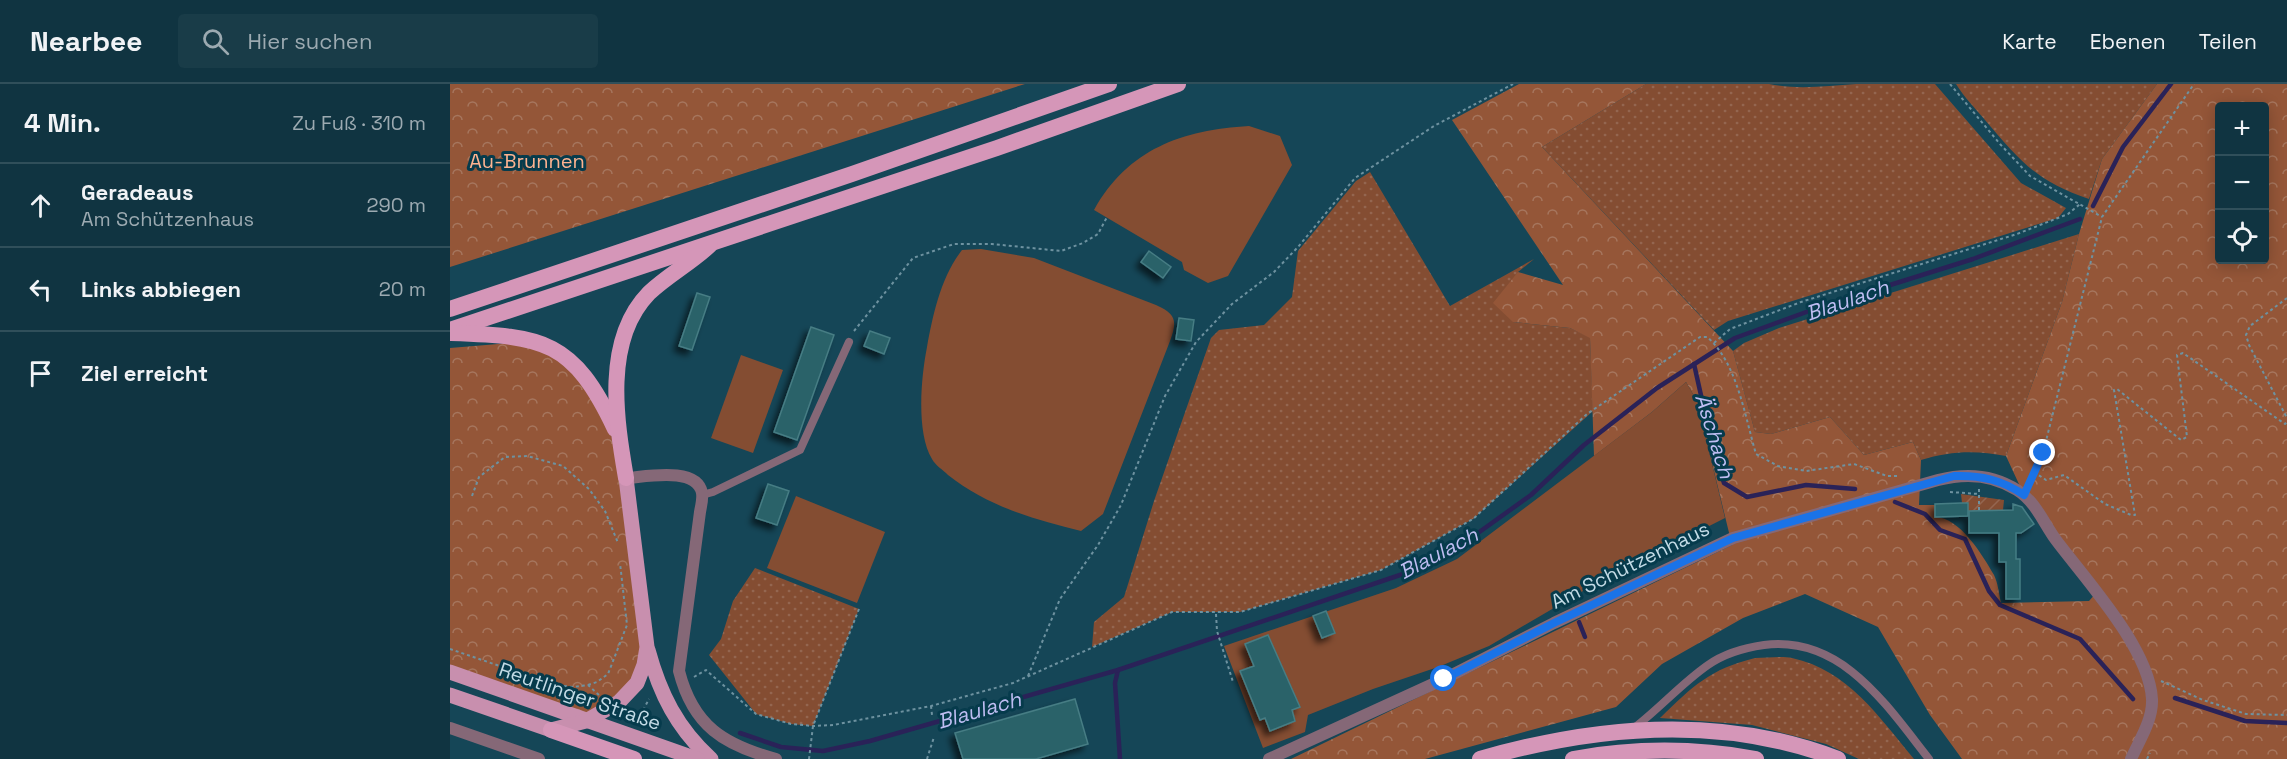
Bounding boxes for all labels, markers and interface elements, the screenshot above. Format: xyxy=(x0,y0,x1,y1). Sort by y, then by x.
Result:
search box xyxy=(178,14,598,68)
text: Nearbee xyxy=(30,23,142,59)
icon: search xyxy=(199,25,232,58)
text: Hier suchen xyxy=(247,27,372,55)
text: Karte xyxy=(2002,28,2057,55)
text: Ebenen xyxy=(2090,28,2166,55)
text: Teilen xyxy=(2199,28,2257,55)
map controls xyxy=(2215,102,2269,264)
button: + xyxy=(2215,102,2269,156)
text: 4 Min. xyxy=(24,106,101,140)
text: Zu Fuß · 310 m xyxy=(292,110,426,136)
park label: Au-Brunnen xyxy=(469,148,585,174)
button: − xyxy=(2215,156,2269,210)
text: Geradeaus xyxy=(81,178,193,206)
icon: ahead xyxy=(24,189,57,222)
text: 290 m xyxy=(367,192,426,218)
text: Am Schützenhaus xyxy=(81,206,254,232)
button: locate xyxy=(2215,210,2269,264)
icon: left xyxy=(24,273,57,306)
water label: Blaulach xyxy=(1802,273,1893,327)
text: Links abbiegen xyxy=(81,275,241,303)
text: 20 m xyxy=(379,276,426,302)
icon: arrive xyxy=(24,357,57,390)
text: Ziel erreicht xyxy=(81,359,208,387)
water label: Äschach xyxy=(1689,390,1741,483)
route end xyxy=(2029,439,2055,465)
street label: Am Schützenhaus xyxy=(1547,515,1713,615)
water label: Blaulach xyxy=(1394,520,1483,585)
street label: Reutlinger Straße xyxy=(495,656,665,736)
route start xyxy=(1430,665,1456,691)
water label: Blaulach xyxy=(934,685,1025,735)

